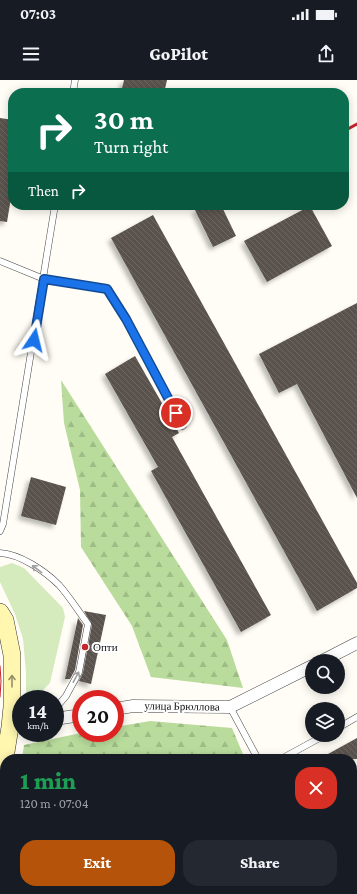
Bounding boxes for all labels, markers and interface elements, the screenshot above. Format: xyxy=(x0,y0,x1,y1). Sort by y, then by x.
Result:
text: 07:03 xyxy=(20,6,56,22)
icon: menu xyxy=(20,43,42,65)
icon: share xyxy=(315,43,337,65)
text: GoPilot xyxy=(149,44,208,64)
icon: right xyxy=(28,104,80,156)
text: 30 m xyxy=(94,104,154,135)
text: Turn right xyxy=(94,137,168,157)
icon: right xyxy=(67,180,89,202)
text: Then xyxy=(28,183,59,199)
position arrow xyxy=(13,319,55,361)
pin xyxy=(159,396,193,430)
icon: arrive xyxy=(165,402,187,424)
one-way arrow xyxy=(32,565,43,573)
place label: Опти xyxy=(93,641,118,653)
marker: Опти xyxy=(80,642,90,652)
map controls xyxy=(305,654,345,742)
button: search xyxy=(305,654,345,694)
one-way arrow xyxy=(73,671,80,683)
one-way arrow xyxy=(8,675,16,688)
speed limit sign: 20 xyxy=(72,690,124,742)
street label: улица Брюллова xyxy=(144,699,220,713)
text: 14 xyxy=(29,700,47,722)
button: layers xyxy=(305,702,345,742)
text: km/h xyxy=(27,720,49,731)
text: 1 min xyxy=(20,767,76,794)
button: close xyxy=(295,767,337,809)
text: 120 m · 07:04 xyxy=(20,796,89,811)
button: Exit xyxy=(20,840,175,886)
button: Share xyxy=(183,840,337,886)

